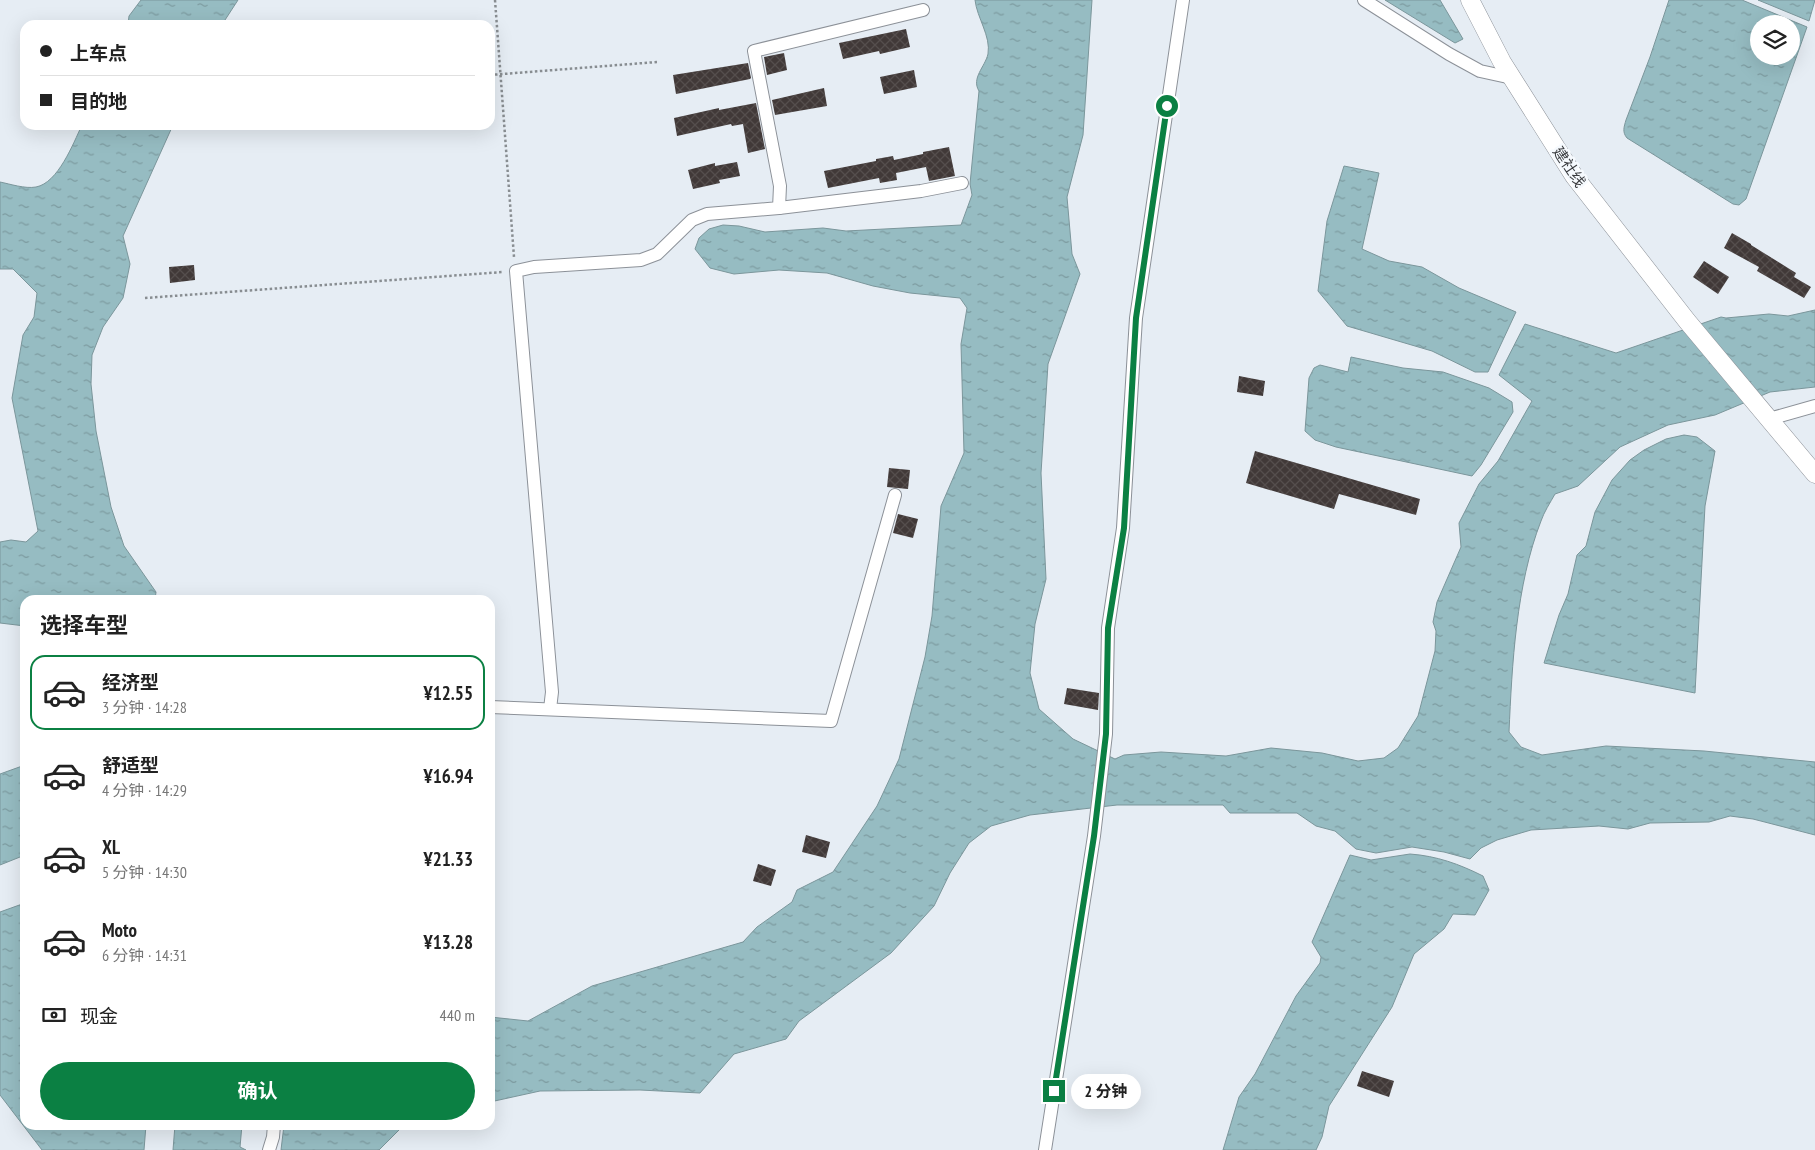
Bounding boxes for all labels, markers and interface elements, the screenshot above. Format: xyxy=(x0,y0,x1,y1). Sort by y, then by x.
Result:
map controls xyxy=(1750,15,1800,65)
button: layers xyxy=(1750,15,1800,65)
text: 上车点 xyxy=(70,41,127,65)
text: 目的地 xyxy=(70,89,127,113)
route start xyxy=(1156,95,1178,117)
street label: 建社线 xyxy=(1549,143,1590,191)
text: 选择车型 xyxy=(40,611,128,639)
icon: car xyxy=(42,670,87,715)
text: 经济型 xyxy=(102,670,159,694)
text: ¥12.55 xyxy=(424,681,473,705)
text: 3 分钟 · 14:28 xyxy=(102,697,187,717)
icon: car xyxy=(42,753,87,798)
text: 舒适型 xyxy=(102,753,159,777)
text: ¥16.94 xyxy=(424,764,473,788)
text: 4 分钟 · 14:29 xyxy=(102,780,187,800)
text: XL xyxy=(102,835,120,859)
icon: car xyxy=(42,836,87,881)
text: ¥21.33 xyxy=(424,847,473,871)
text: 5 分钟 · 14:30 xyxy=(102,862,187,882)
text: Moto xyxy=(102,918,137,942)
icon: car xyxy=(42,919,87,964)
text: ¥13.28 xyxy=(424,930,473,954)
text: 6 分钟 · 14:31 xyxy=(102,945,187,965)
icon: cash xyxy=(40,1001,68,1029)
text: 现金 xyxy=(80,1004,118,1028)
text: 440 m xyxy=(440,1005,475,1025)
button: 确认 xyxy=(40,1062,475,1120)
callout: 2 分钟 xyxy=(1072,1074,1142,1108)
route end xyxy=(1043,1080,1065,1102)
text: 2 分钟 xyxy=(1085,1081,1127,1101)

